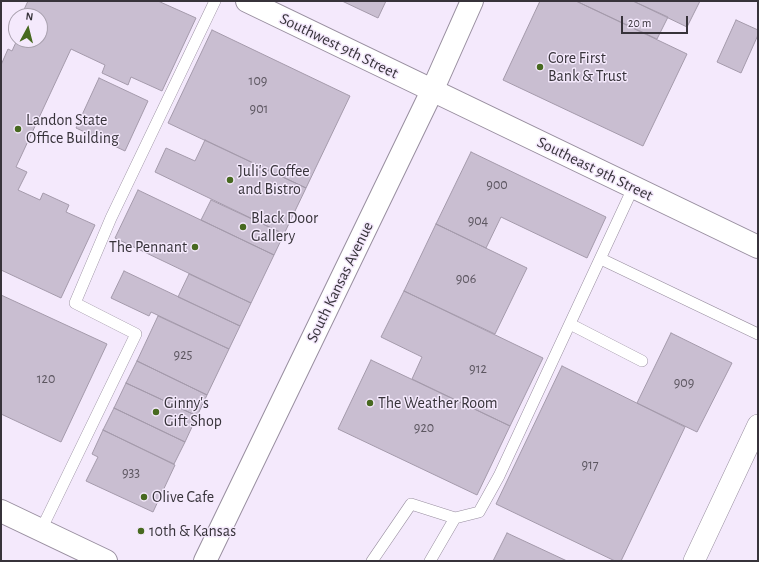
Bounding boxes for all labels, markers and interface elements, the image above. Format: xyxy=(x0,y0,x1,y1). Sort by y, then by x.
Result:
north arrow xyxy=(8,8,48,48)
scale bar xyxy=(623,8,690,34)
street label: Southwest 9th Street xyxy=(277,9,401,83)
text: N xyxy=(25,11,34,23)
text: 20 m xyxy=(628,17,651,29)
place label: Core First Bank & Trust xyxy=(548,48,627,86)
marker: Core First Bank & Trust xyxy=(535,62,545,72)
house number: 109 xyxy=(249,73,267,89)
house number: 901 xyxy=(250,101,268,117)
place label: Landon State Office Building xyxy=(26,110,119,148)
marker: Landon State Office Building xyxy=(13,124,23,134)
street label: Southeast 9th Street xyxy=(534,133,656,205)
place label: Juli's Coffee and Bistro xyxy=(238,161,310,199)
marker: Juli's Coffee and Bistro xyxy=(225,175,235,185)
house number: 900 xyxy=(486,177,508,193)
place label: Black Door Gallery xyxy=(251,208,318,246)
house number: 904 xyxy=(468,213,488,229)
street label: South Kansas Avenue xyxy=(302,219,378,345)
marker: Black Door Gallery xyxy=(238,222,248,232)
place label: The Pennant xyxy=(109,237,187,257)
marker: The Pennant xyxy=(190,242,200,252)
house number: 906 xyxy=(456,271,476,287)
house number: 925 xyxy=(174,347,192,363)
house number: 912 xyxy=(469,361,487,377)
house number: 120 xyxy=(37,371,55,387)
house number: 909 xyxy=(674,375,694,391)
place label: Ginny's Gift Shop xyxy=(164,393,222,431)
place label: The Weather Room xyxy=(378,393,498,413)
marker: The Weather Room xyxy=(365,398,375,408)
marker: Ginny's Gift Shop xyxy=(151,407,161,417)
house number: 920 xyxy=(414,420,434,436)
house number: 917 xyxy=(581,457,599,473)
house number: 933 xyxy=(122,465,140,481)
place label: Olive Cafe xyxy=(152,487,214,507)
marker: Olive Cafe xyxy=(139,492,149,502)
place label: 10th & Kansas xyxy=(149,521,236,541)
marker: 10th & Kansas xyxy=(136,526,146,536)

